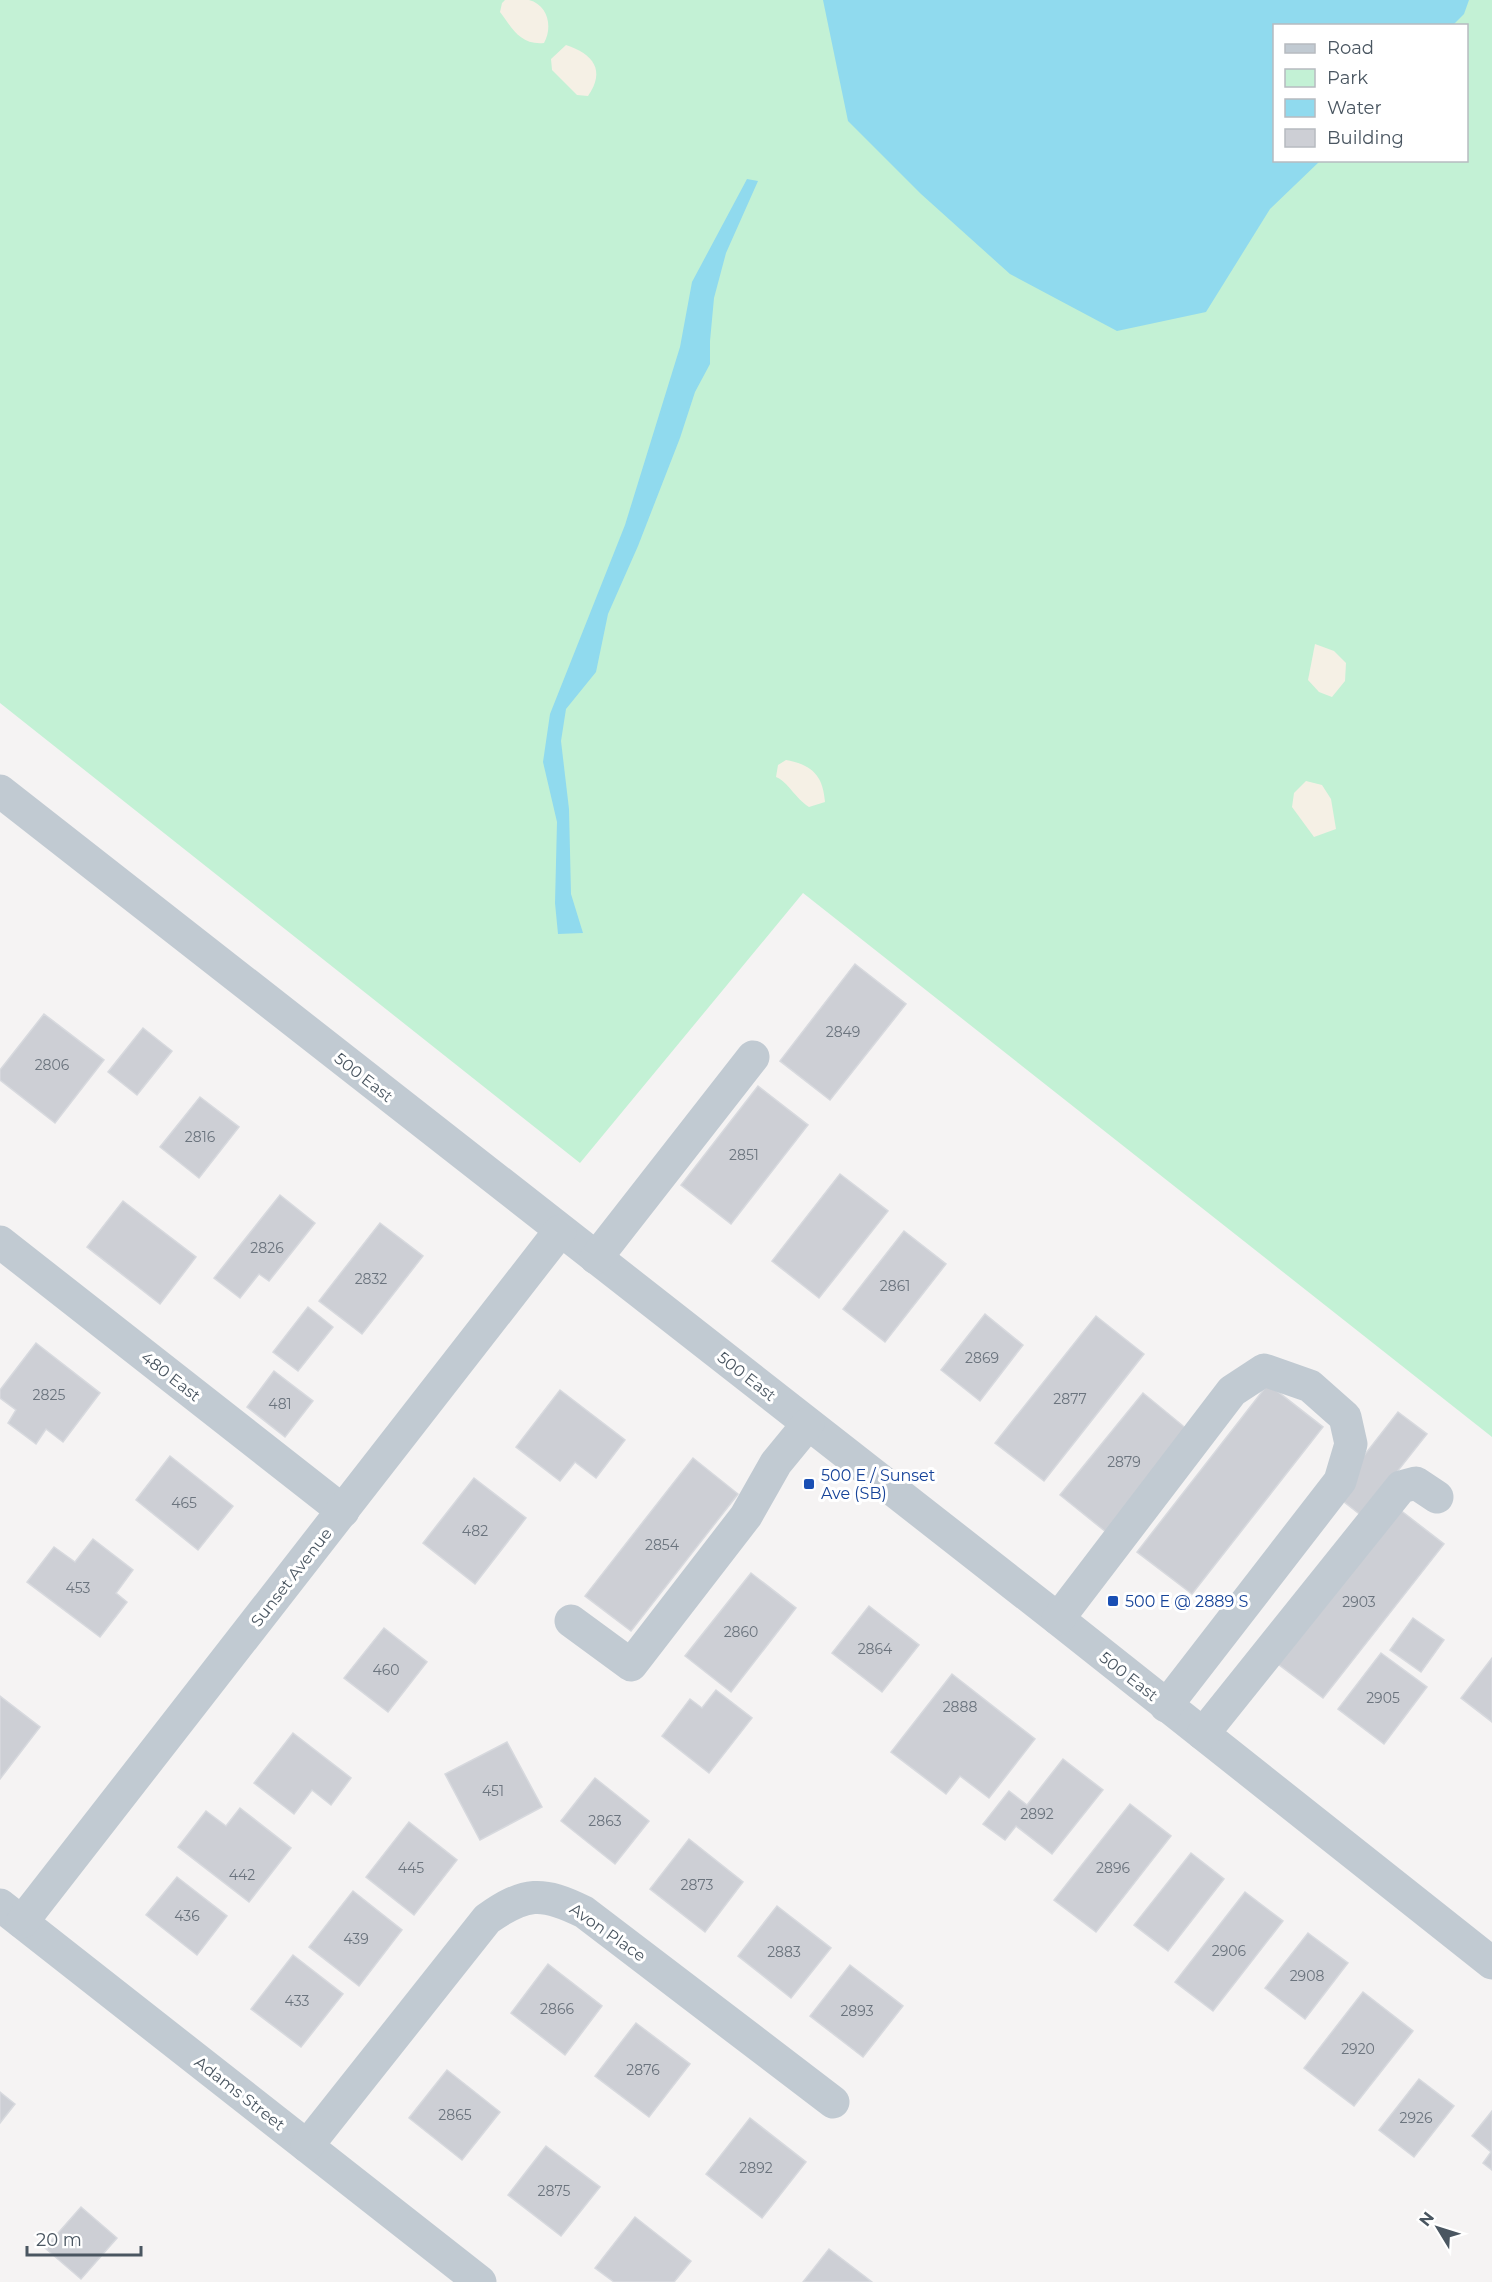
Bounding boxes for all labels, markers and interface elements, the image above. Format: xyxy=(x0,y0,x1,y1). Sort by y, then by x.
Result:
legend xyxy=(1273,24,1468,162)
text: Road xyxy=(1327,37,1374,59)
text: Park xyxy=(1327,67,1368,89)
text: Water xyxy=(1327,97,1382,119)
text: Building xyxy=(1327,127,1404,149)
house number: 2849 xyxy=(826,1023,860,1041)
street label: 500 East xyxy=(331,1049,397,1106)
house number: 2806 xyxy=(35,1056,70,1074)
house number: 2816 xyxy=(185,1128,216,1146)
house number: 2851 xyxy=(729,1146,759,1164)
house number: 2826 xyxy=(250,1239,284,1257)
house number: 2832 xyxy=(355,1270,387,1288)
house number: 2861 xyxy=(880,1277,910,1295)
street label: 480 East xyxy=(137,1347,205,1406)
street label: 500 East xyxy=(714,1348,780,1405)
house number: 2869 xyxy=(965,1349,999,1367)
house number: 2825 xyxy=(33,1386,65,1404)
house number: 2877 xyxy=(1053,1390,1087,1408)
house number: 481 xyxy=(268,1395,292,1413)
house number: 2879 xyxy=(1107,1453,1141,1471)
place label: 500 E / Sunset Ave (SB) xyxy=(821,1466,936,1503)
marker: 500 E / Sunset Ave (SB) xyxy=(802,1477,816,1491)
house number: 465 xyxy=(171,1494,197,1512)
house number: 482 xyxy=(462,1522,488,1540)
street label: Sunset Avenue xyxy=(247,1524,336,1630)
house number: 2854 xyxy=(645,1536,680,1554)
house number: 453 xyxy=(66,1579,91,1597)
place label: 500 E @ 2889 S xyxy=(1125,1592,1248,1611)
house number: 2903 xyxy=(1342,1593,1376,1611)
marker: 500 E @ 2889 S xyxy=(1106,1594,1120,1608)
house number: 2860 xyxy=(724,1623,758,1641)
house number: 2864 xyxy=(858,1640,893,1658)
street label: 500 East xyxy=(1096,1648,1162,1705)
house number: 460 xyxy=(372,1661,400,1679)
house number: 2905 xyxy=(1366,1689,1400,1707)
house number: 2888 xyxy=(943,1698,977,1716)
house number: 451 xyxy=(482,1782,504,1800)
house number: 2892 xyxy=(1020,1805,1054,1823)
house number: 2863 xyxy=(588,1812,622,1830)
house number: 445 xyxy=(398,1859,424,1877)
house number: 2896 xyxy=(1096,1859,1130,1877)
house number: 442 xyxy=(229,1866,255,1884)
house number: 2873 xyxy=(681,1876,714,1894)
street label: Avon Place xyxy=(566,1899,649,1966)
house number: 436 xyxy=(174,1907,200,1925)
house number: 439 xyxy=(343,1930,369,1948)
house number: 2906 xyxy=(1212,1942,1247,1960)
house number: 2883 xyxy=(767,1943,801,1961)
house number: 2908 xyxy=(1290,1967,1324,1985)
house number: 433 xyxy=(285,1992,309,2010)
house number: 2866 xyxy=(540,2000,574,2018)
house number: 2893 xyxy=(840,2002,874,2020)
house number: 2920 xyxy=(1341,2040,1375,2058)
street label: Adams Street xyxy=(191,2052,289,2135)
house number: 2876 xyxy=(626,2061,660,2079)
house number: 2865 xyxy=(438,2106,472,2124)
house number: 2926 xyxy=(1400,2109,1433,2127)
house number: 2892 xyxy=(739,2159,773,2177)
house number: 2875 xyxy=(538,2182,570,2200)
north arrow xyxy=(1408,2198,1468,2258)
text: N xyxy=(1415,2208,1438,2230)
scale bar xyxy=(27,2219,141,2257)
text: 20 m xyxy=(36,2229,82,2251)

